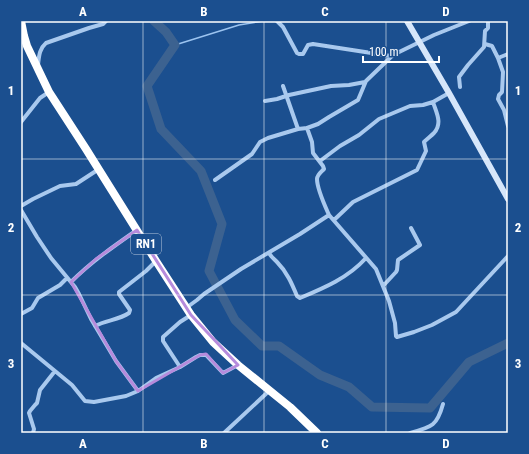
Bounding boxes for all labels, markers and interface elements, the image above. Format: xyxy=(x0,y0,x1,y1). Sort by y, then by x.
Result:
text: A xyxy=(79,4,87,19)
text: B xyxy=(200,4,208,19)
text: C xyxy=(321,4,329,19)
text: D xyxy=(442,4,450,19)
scale bar xyxy=(363,38,439,64)
text: 100 m xyxy=(369,45,399,59)
text: 1 xyxy=(8,83,14,98)
text: 1 xyxy=(515,83,521,98)
text: 2 xyxy=(8,220,15,235)
text: 2 xyxy=(515,220,522,235)
road number: RN1 xyxy=(131,234,161,254)
text: 3 xyxy=(8,356,14,371)
text: 3 xyxy=(515,356,521,371)
text: A xyxy=(79,436,87,451)
text: B xyxy=(200,436,208,451)
text: C xyxy=(321,436,329,451)
text: D xyxy=(442,436,450,451)

